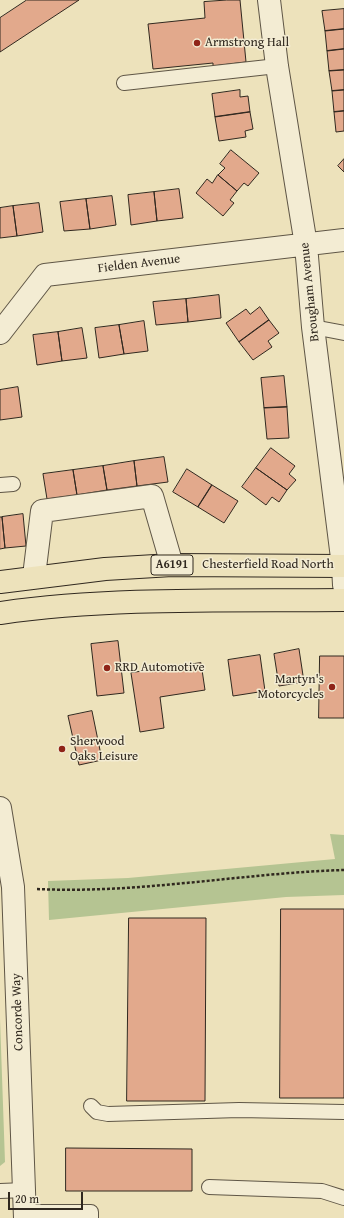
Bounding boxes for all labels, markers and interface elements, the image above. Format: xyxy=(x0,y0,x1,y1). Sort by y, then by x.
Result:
place label: Armstrong Hall xyxy=(205,35,289,51)
marker: Armstrong Hall xyxy=(192,38,202,48)
street label: Brougham Avenue xyxy=(297,242,323,342)
street label: Fielden Avenue xyxy=(97,251,181,277)
road number: A6191 xyxy=(151,555,193,575)
street label: Chesterfield Road North xyxy=(202,557,334,573)
place label: RRD Automotive xyxy=(115,660,205,676)
marker: RRD Automotive xyxy=(102,663,112,673)
place label: Martyn's Motorcycles xyxy=(258,672,324,703)
marker: Martyn's Motorcycles xyxy=(327,682,337,692)
place label: Sherwood Oaks Leisure xyxy=(70,734,138,765)
marker: Sherwood Oaks Leisure xyxy=(57,744,67,754)
street label: Concorde Way xyxy=(9,973,27,1051)
scale bar xyxy=(10,1184,85,1210)
text: 20 m xyxy=(15,1190,39,1207)

